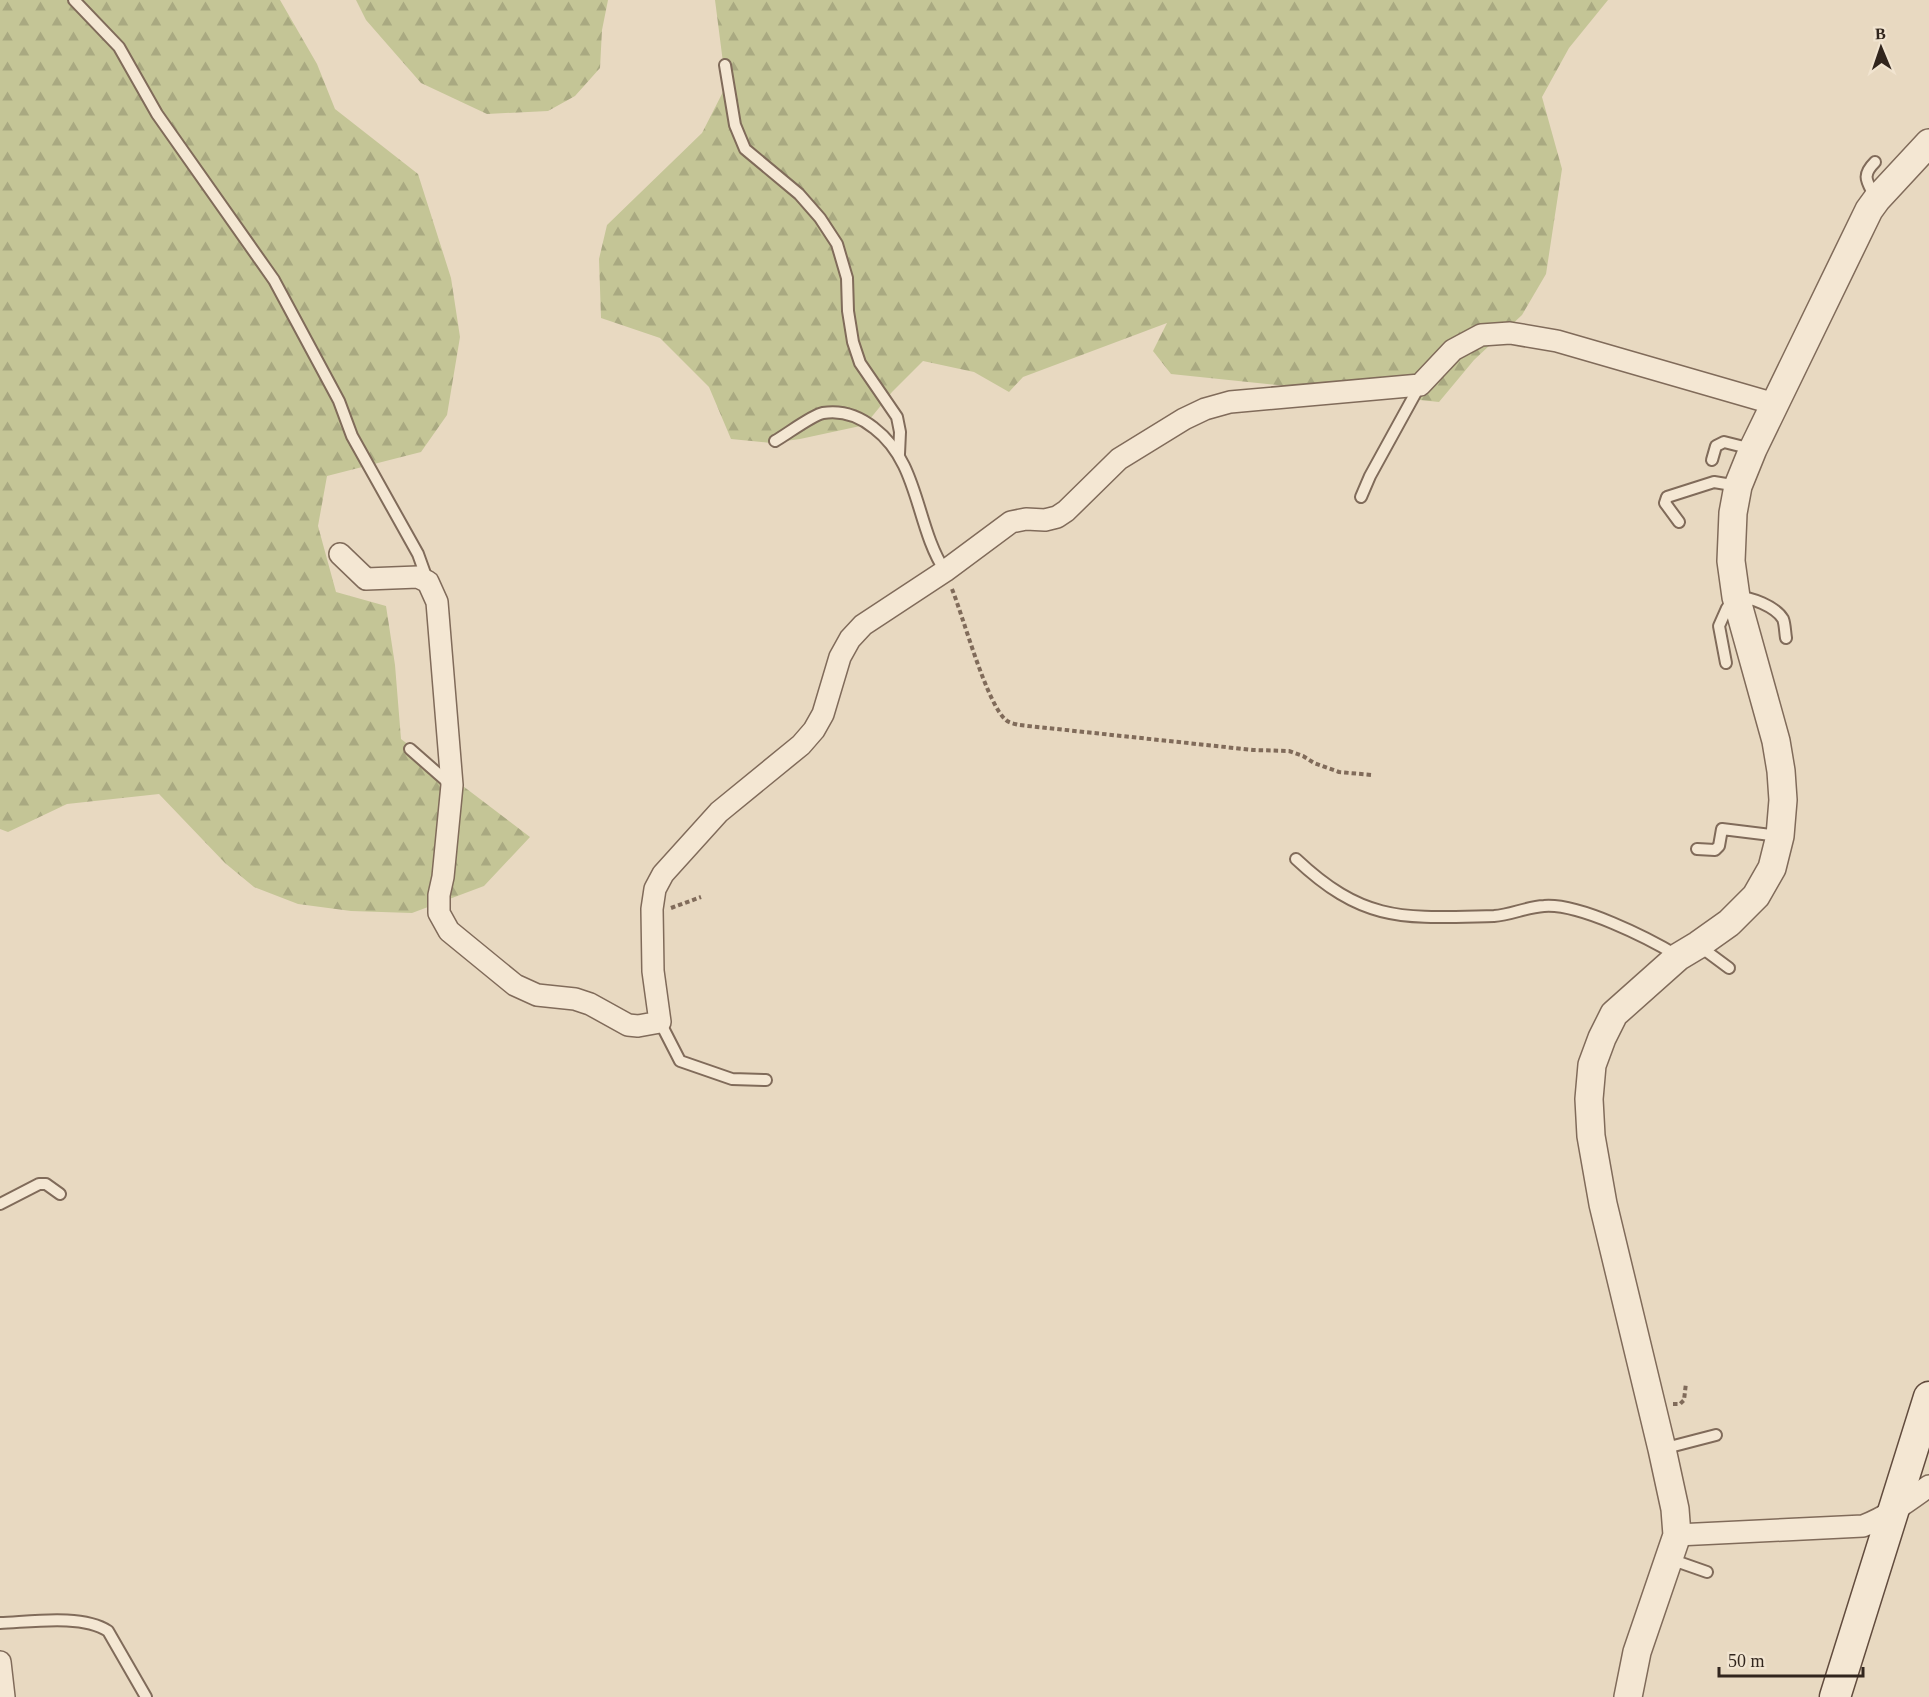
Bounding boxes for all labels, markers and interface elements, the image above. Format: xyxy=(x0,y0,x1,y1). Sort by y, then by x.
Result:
north arrow xyxy=(1851,18,1911,78)
text: B xyxy=(1875,25,1886,42)
scale bar xyxy=(1719,1640,1863,1678)
text: 50 m xyxy=(1728,1651,1765,1671)

